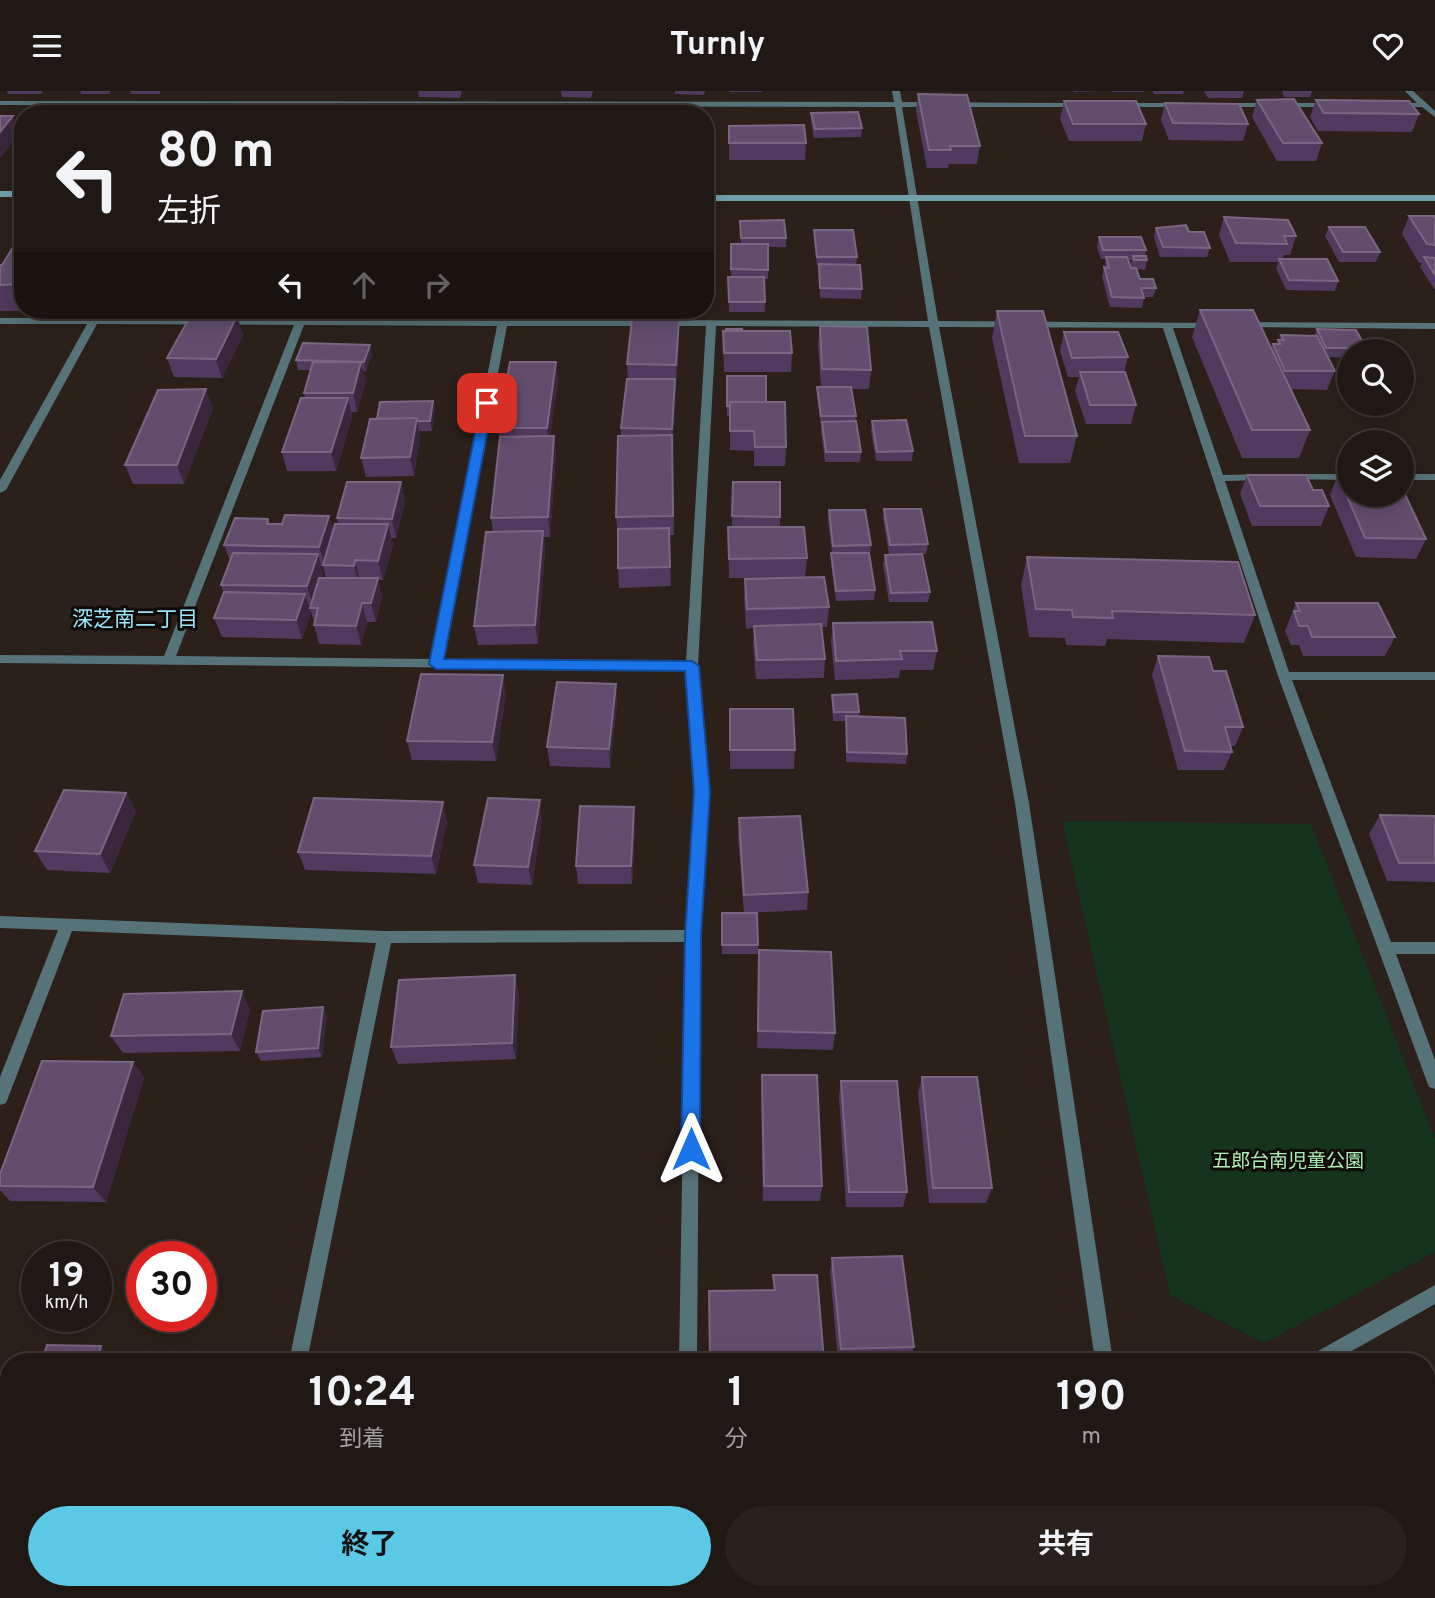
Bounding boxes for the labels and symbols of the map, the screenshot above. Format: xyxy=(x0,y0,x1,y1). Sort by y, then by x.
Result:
pin xyxy=(457,373,517,433)
district label: 深芝南二丁目 xyxy=(72,607,198,634)
position arrow xyxy=(654,1112,728,1186)
park label: 五郎台南児童公園 xyxy=(1212,1150,1364,1174)
speed limit sign: 30 xyxy=(126,1241,217,1332)

